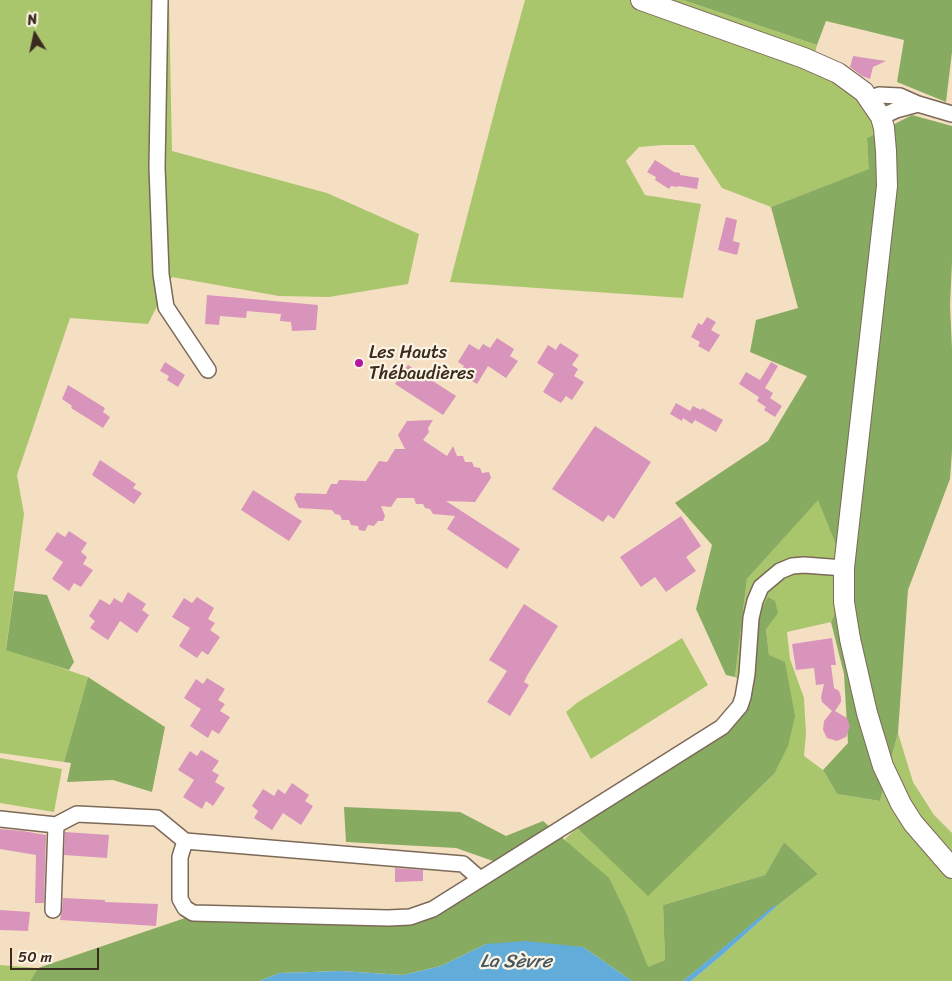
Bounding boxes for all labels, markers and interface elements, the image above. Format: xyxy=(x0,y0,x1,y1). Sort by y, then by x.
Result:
text: N xyxy=(25,7,39,33)
north arrow xyxy=(10,10,60,60)
place label: Les Hauts Thébaudières xyxy=(369,342,475,384)
marker: Les Hauts Thébaudières xyxy=(353,357,365,369)
scale bar xyxy=(12,938,101,970)
text: 50 m xyxy=(18,944,52,970)
water label: La Sèvre xyxy=(480,951,552,973)

